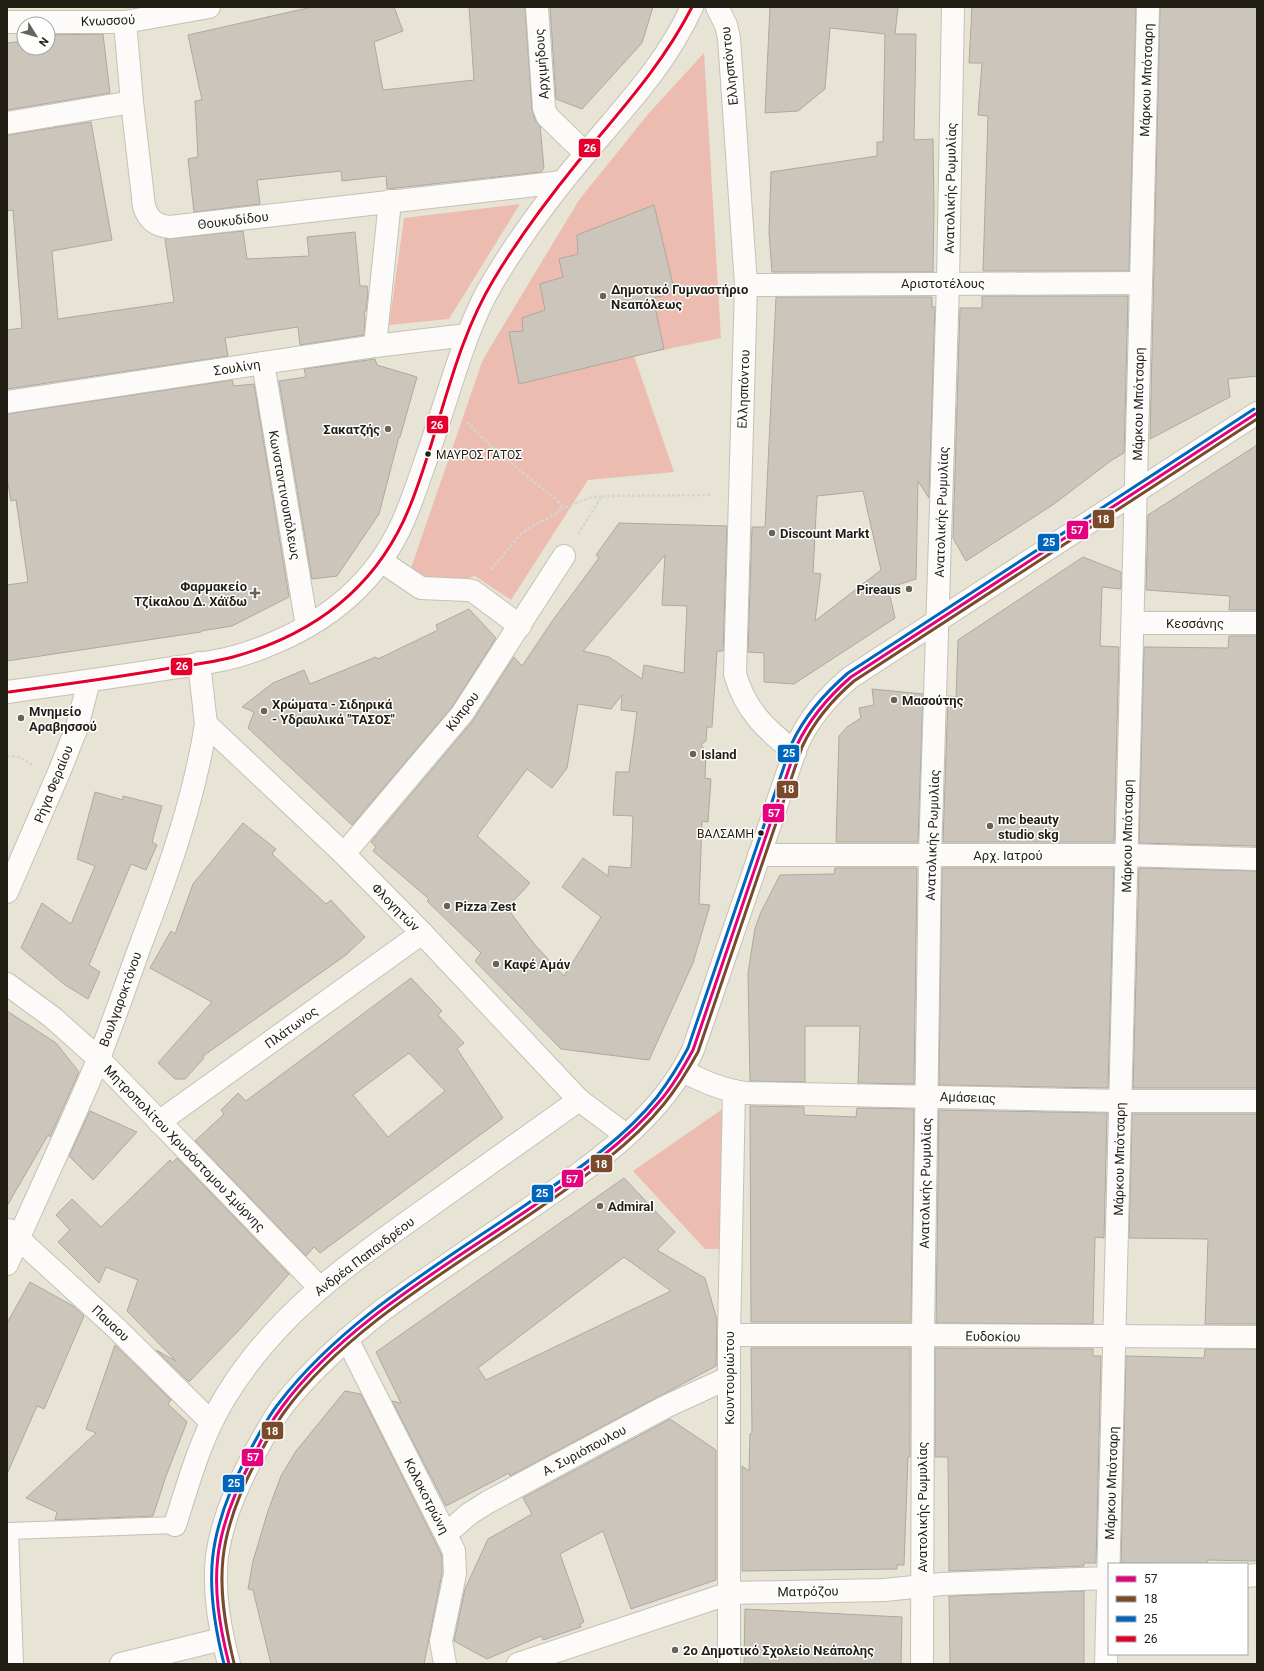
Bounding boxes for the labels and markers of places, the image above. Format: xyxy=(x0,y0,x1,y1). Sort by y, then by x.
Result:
place label: Δημοτικό Γυμναστήριο Νεαπόλεως xyxy=(611,282,748,312)
marker: Δημοτικό Γυμναστήριο Νεαπόλεως xyxy=(598,291,608,301)
place label: Σακατζής xyxy=(323,422,380,437)
marker: Σακατζής xyxy=(383,424,393,434)
place label: ΜΑΥΡΟΣ ΓΑΤΟΣ xyxy=(436,448,522,462)
marker: ΜΑΥΡΟΣ ΓΑΤΟΣ xyxy=(423,449,433,459)
place label: Discount Markt xyxy=(780,526,870,541)
marker: Discount Markt xyxy=(767,528,777,538)
place label: Φαρμακείο Τζίκαλου Δ. Χάϊδω xyxy=(134,579,247,609)
place label: Pireaus xyxy=(857,582,901,597)
marker: Pireaus xyxy=(904,584,914,594)
marker: Φαρμακείο Τζίκαλου Δ. Χάϊδω xyxy=(250,588,260,598)
place label: Μασούτης xyxy=(902,693,964,708)
marker: Μασούτης xyxy=(889,695,899,705)
place label: Χρώματα - Σιδηρικά - Υδραυλικά "ΤΑΣΟΣ" xyxy=(272,697,395,727)
place label: Μνημείο Αραβησσού xyxy=(29,704,97,734)
marker: Χρώματα - Σιδηρικά - Υδραυλικά "ΤΑΣΟΣ" xyxy=(259,706,269,716)
marker: Μνημείο Αραβησσού xyxy=(16,713,26,723)
place label: Island xyxy=(701,747,736,762)
marker: Island xyxy=(688,749,698,759)
place label: mc beauty studio skg xyxy=(998,812,1059,842)
marker: mc beauty studio skg xyxy=(985,821,995,831)
place label: ΒΑΛΣΑΜΗ xyxy=(697,827,754,841)
marker: ΒΑΛΣΑΜΗ xyxy=(756,828,766,838)
place label: Pizza Zest xyxy=(455,899,517,914)
marker: Pizza Zest xyxy=(442,901,452,911)
place label: Καφέ Αμάν xyxy=(504,957,571,972)
marker: Καφέ Αμάν xyxy=(491,959,501,969)
place label: Admiral xyxy=(608,1199,654,1214)
marker: Admiral xyxy=(595,1201,605,1211)
place label: 2ο Δημοτικό Σχολείο Νεάπολης xyxy=(683,1643,874,1659)
marker: 2ο Δημοτικό Σχολείο Νεάπολης xyxy=(670,1645,680,1655)

